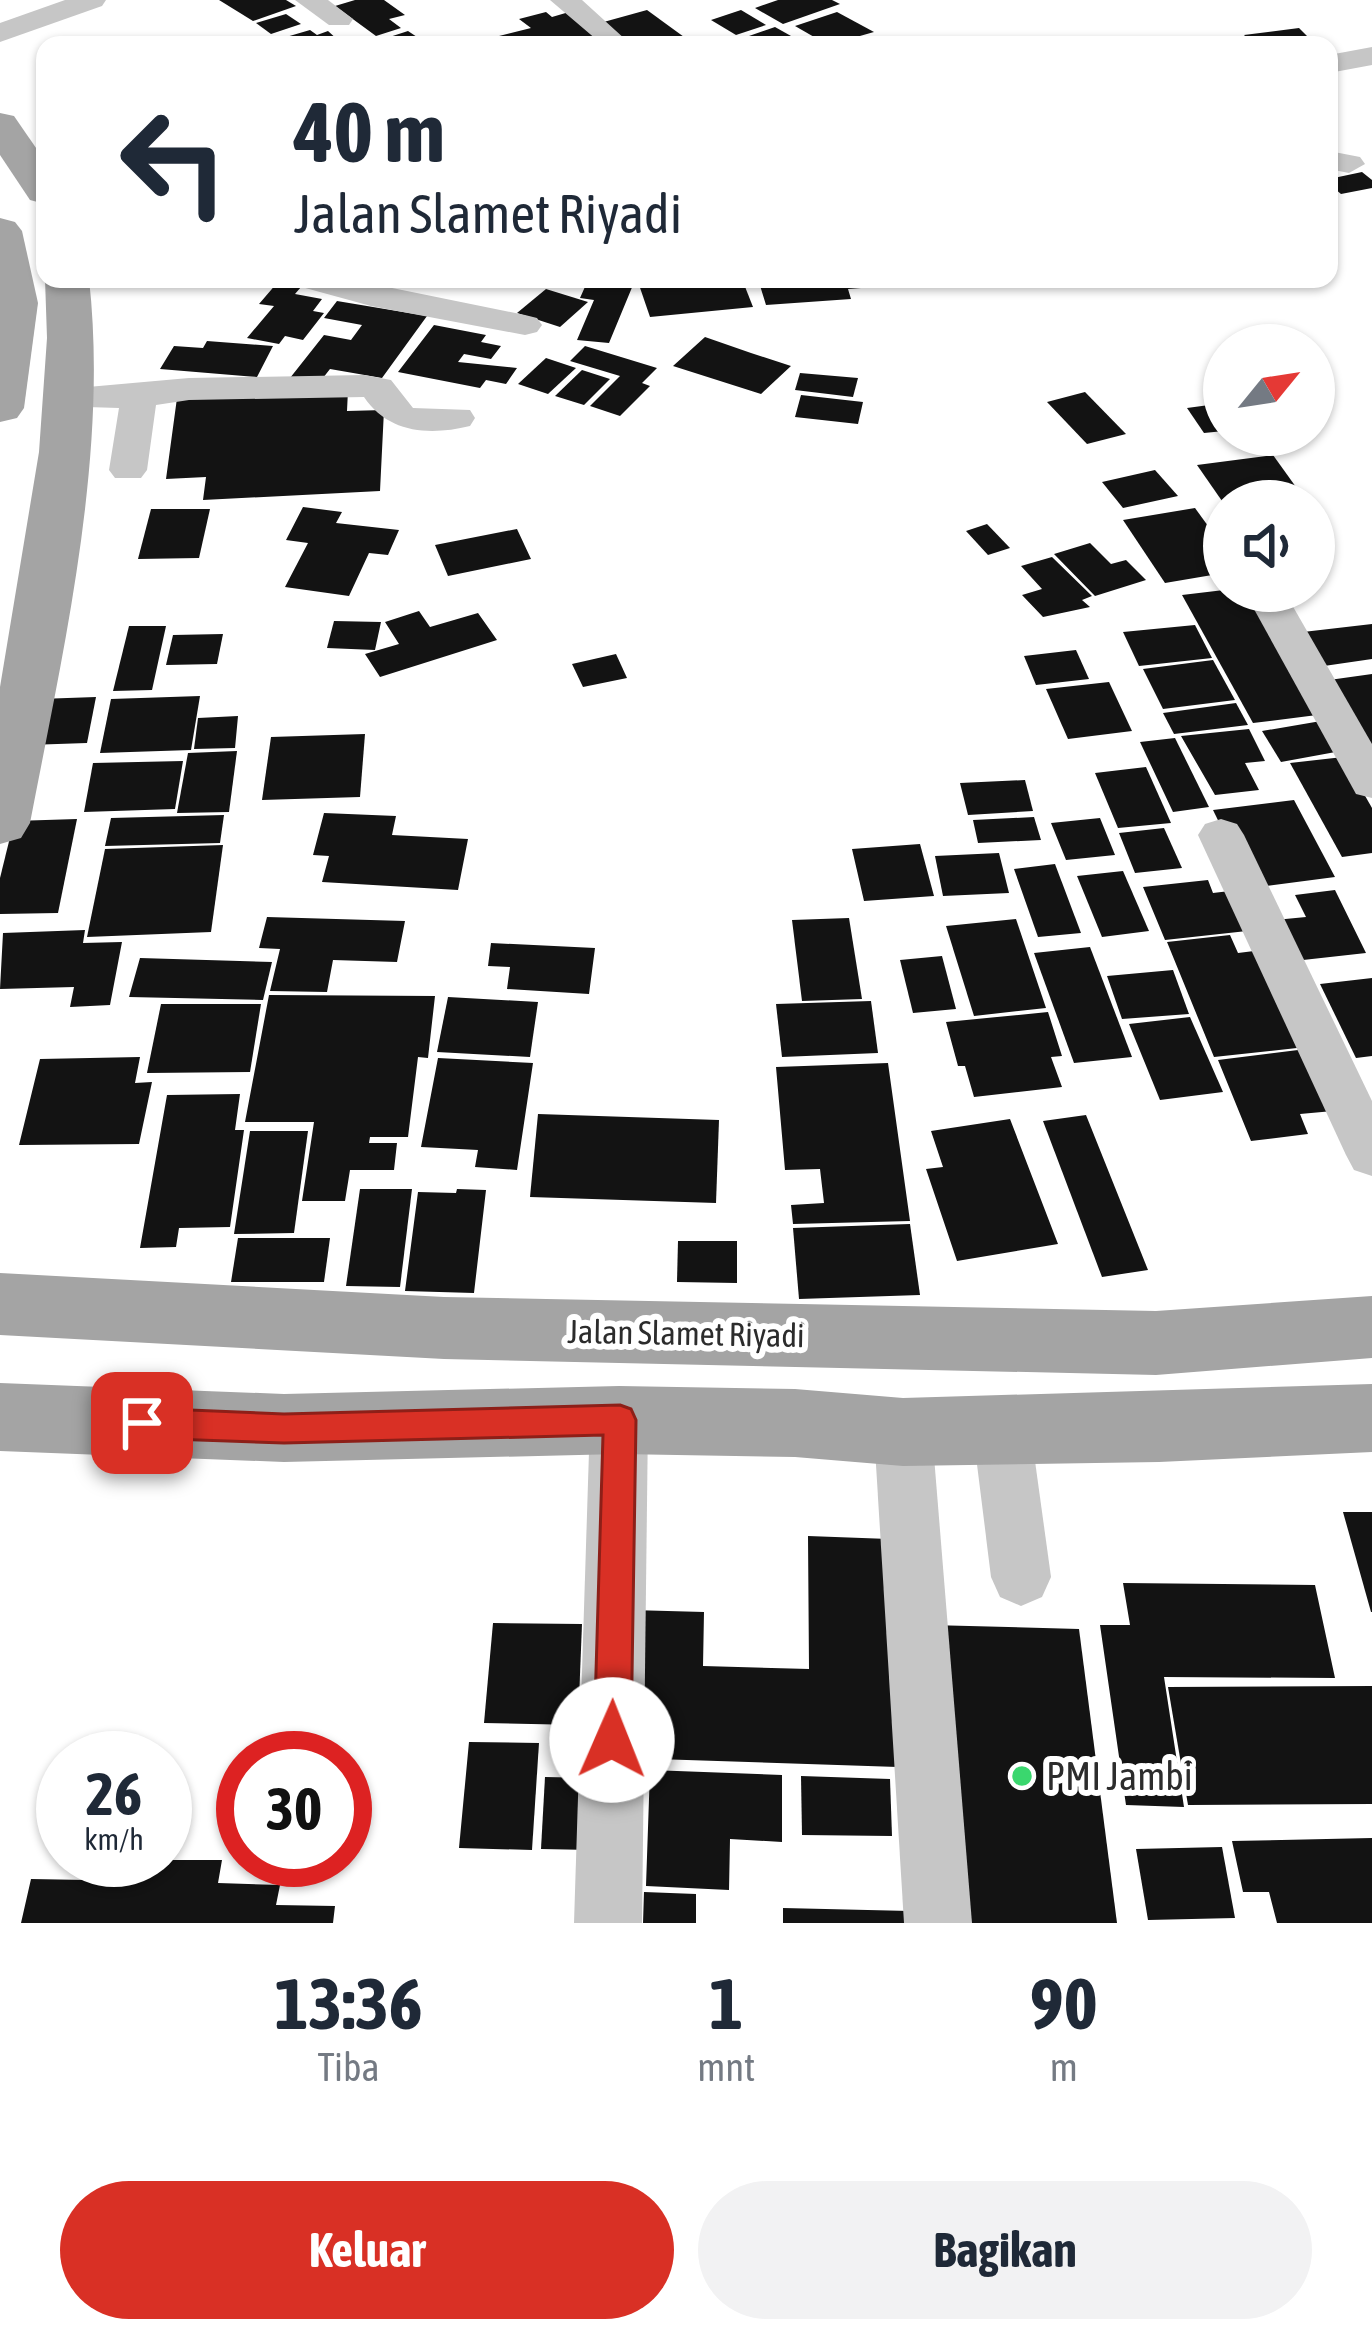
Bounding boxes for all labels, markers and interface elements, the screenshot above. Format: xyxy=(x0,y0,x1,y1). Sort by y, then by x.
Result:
icon: left xyxy=(96,84,252,240)
text: 40 m xyxy=(294,84,445,180)
text: Jalan Slamet Riyadi xyxy=(294,183,682,244)
north arrow xyxy=(1203,324,1335,456)
map controls xyxy=(1203,324,1335,612)
button: sound xyxy=(1203,480,1335,612)
street label: Jalan Slamet Riyadi xyxy=(567,1312,805,1354)
pin xyxy=(91,1372,193,1474)
icon: arrive xyxy=(109,1390,175,1456)
position arrow xyxy=(549,1677,675,1803)
speed limit sign: 30 xyxy=(216,1731,372,1887)
place label: PMI Jambi xyxy=(1046,1754,1193,1798)
text: 26 xyxy=(86,1759,142,1828)
marker: PMI Jambi xyxy=(1009,1763,1035,1789)
text: km/h xyxy=(84,1822,144,1856)
text: 13:36 xyxy=(274,1962,423,2044)
text: 1 xyxy=(709,1962,743,2044)
text: 90 xyxy=(1030,1962,1098,2044)
text: Tiba xyxy=(318,2045,380,2089)
text: mnt xyxy=(697,2045,755,2089)
text: m xyxy=(1050,2045,1078,2089)
button: Keluar xyxy=(60,2181,674,2319)
button: Bagikan xyxy=(698,2181,1312,2319)

